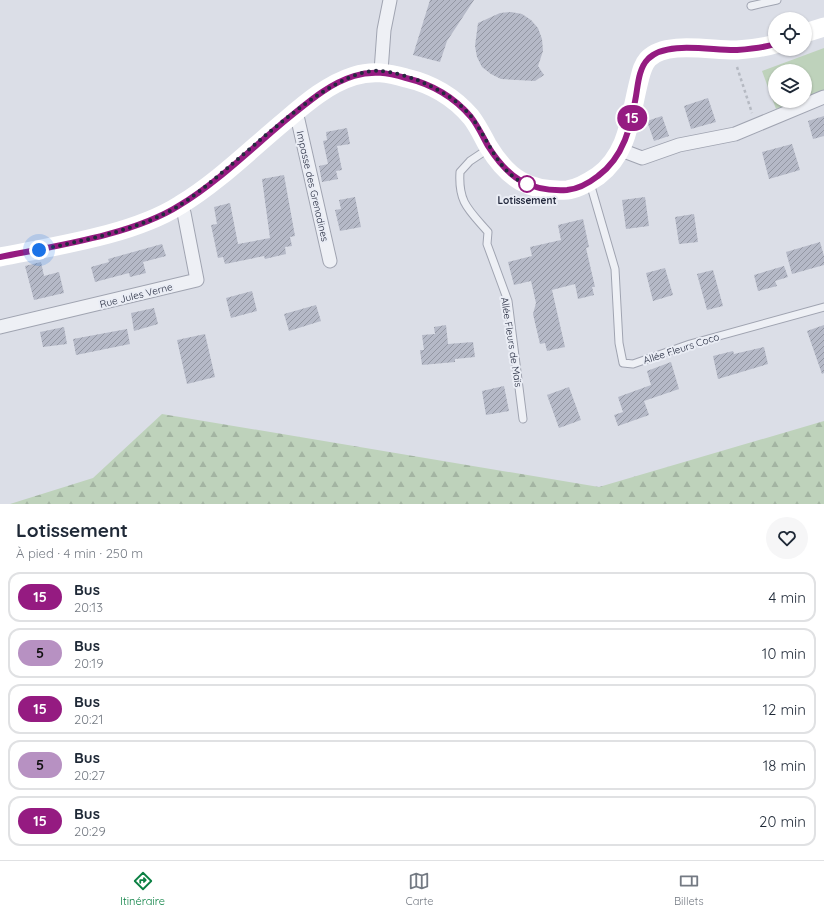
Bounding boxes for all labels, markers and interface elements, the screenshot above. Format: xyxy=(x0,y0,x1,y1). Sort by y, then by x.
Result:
map controls xyxy=(768,12,812,108)
button: locate xyxy=(768,12,812,56)
button: layers xyxy=(768,64,812,108)
line badge: 15 xyxy=(614,105,650,131)
text: 15 xyxy=(625,109,639,127)
street label: Impasse des Grenadines xyxy=(293,130,332,243)
marker: Lotissement xyxy=(518,175,536,193)
place label: Lotissement xyxy=(497,194,557,207)
your location xyxy=(29,240,49,260)
street label: Rue Jules Verne xyxy=(98,280,174,311)
street label: Allée Fleurs de Maïs xyxy=(498,296,525,388)
street label: Allée Fleurs Coco xyxy=(641,330,721,367)
button: heart xyxy=(766,517,808,559)
text: Lotissement xyxy=(16,518,128,542)
text: À pied · 4 min · 250 m xyxy=(16,545,143,561)
text: Bus xyxy=(74,580,100,599)
text: 15 xyxy=(33,588,47,606)
text: 4 min xyxy=(768,588,806,607)
text: 20:13 xyxy=(74,599,103,615)
text: Bus xyxy=(74,636,100,655)
text: 5 xyxy=(36,644,44,662)
text: 10 min xyxy=(762,644,806,663)
text: 20:19 xyxy=(74,655,103,671)
text: Bus xyxy=(74,692,100,711)
text: 15 xyxy=(33,700,47,718)
text: 12 min xyxy=(762,700,806,719)
text: 20:21 xyxy=(74,711,103,727)
text: Bus xyxy=(74,748,100,767)
text: 5 xyxy=(36,756,44,774)
text: 18 min xyxy=(763,756,806,775)
text: 20:27 xyxy=(74,767,105,783)
text: Bus xyxy=(74,804,100,823)
text: 15 xyxy=(33,812,47,830)
text: 20 min xyxy=(759,812,806,831)
text: 20:29 xyxy=(74,823,106,839)
tab: Itinéraire xyxy=(120,870,165,908)
tab: Carte xyxy=(405,870,433,908)
tab: Billets xyxy=(674,870,704,908)

